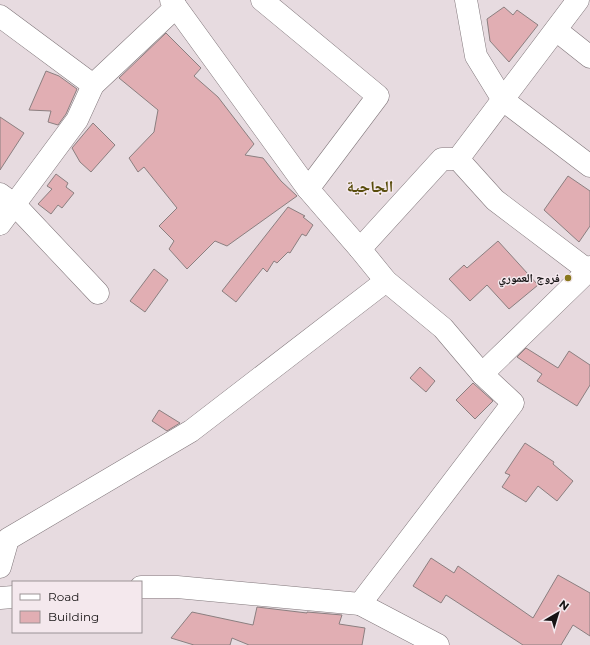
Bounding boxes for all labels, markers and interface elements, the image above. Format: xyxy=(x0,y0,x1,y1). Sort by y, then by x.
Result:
district label: الجاجية xyxy=(347,177,393,196)
place label: فروج العموري xyxy=(499,270,560,288)
marker: فروج العموري xyxy=(563,273,573,283)
legend xyxy=(12,581,142,633)
text: Road xyxy=(48,589,79,604)
north arrow xyxy=(538,593,578,633)
text: N xyxy=(556,597,572,613)
text: Building xyxy=(48,609,99,624)

